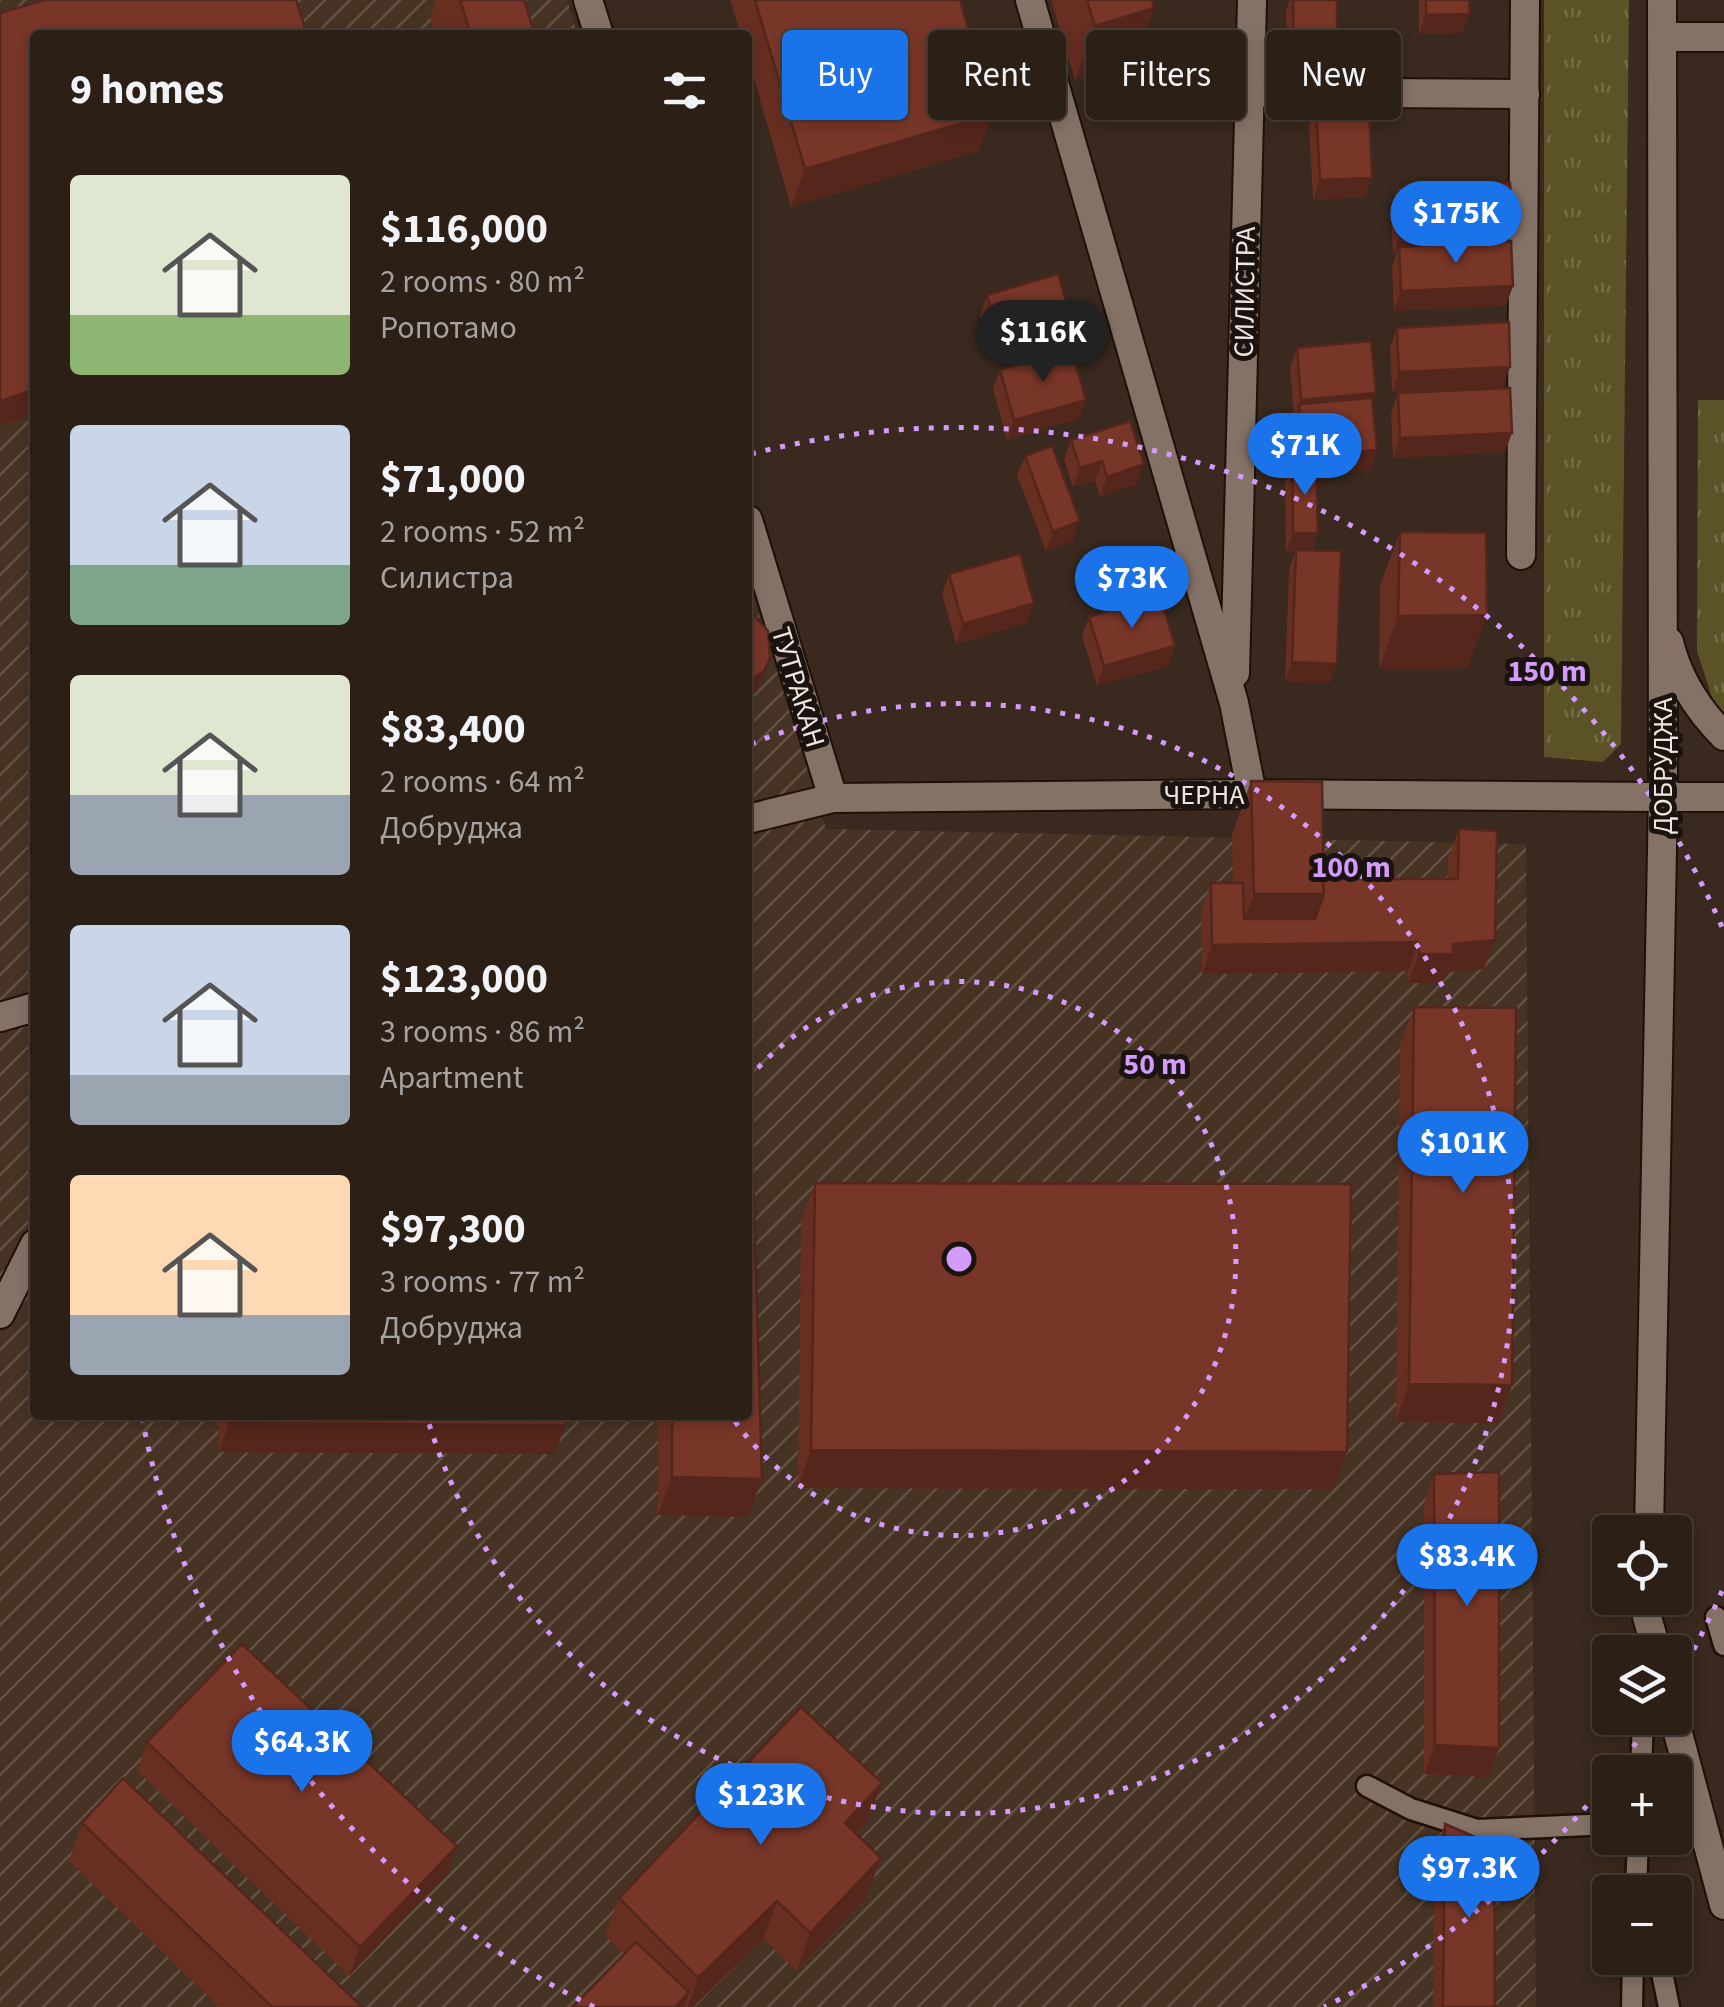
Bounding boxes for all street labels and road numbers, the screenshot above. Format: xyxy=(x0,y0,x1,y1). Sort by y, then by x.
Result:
street label: СИЛИСТРА xyxy=(1224,226,1266,358)
street label: ТУТРАКАН xyxy=(761,622,835,752)
street label: ДОБРУДЖА xyxy=(1643,697,1683,835)
street label: ЧЕРНА xyxy=(1164,775,1245,815)

